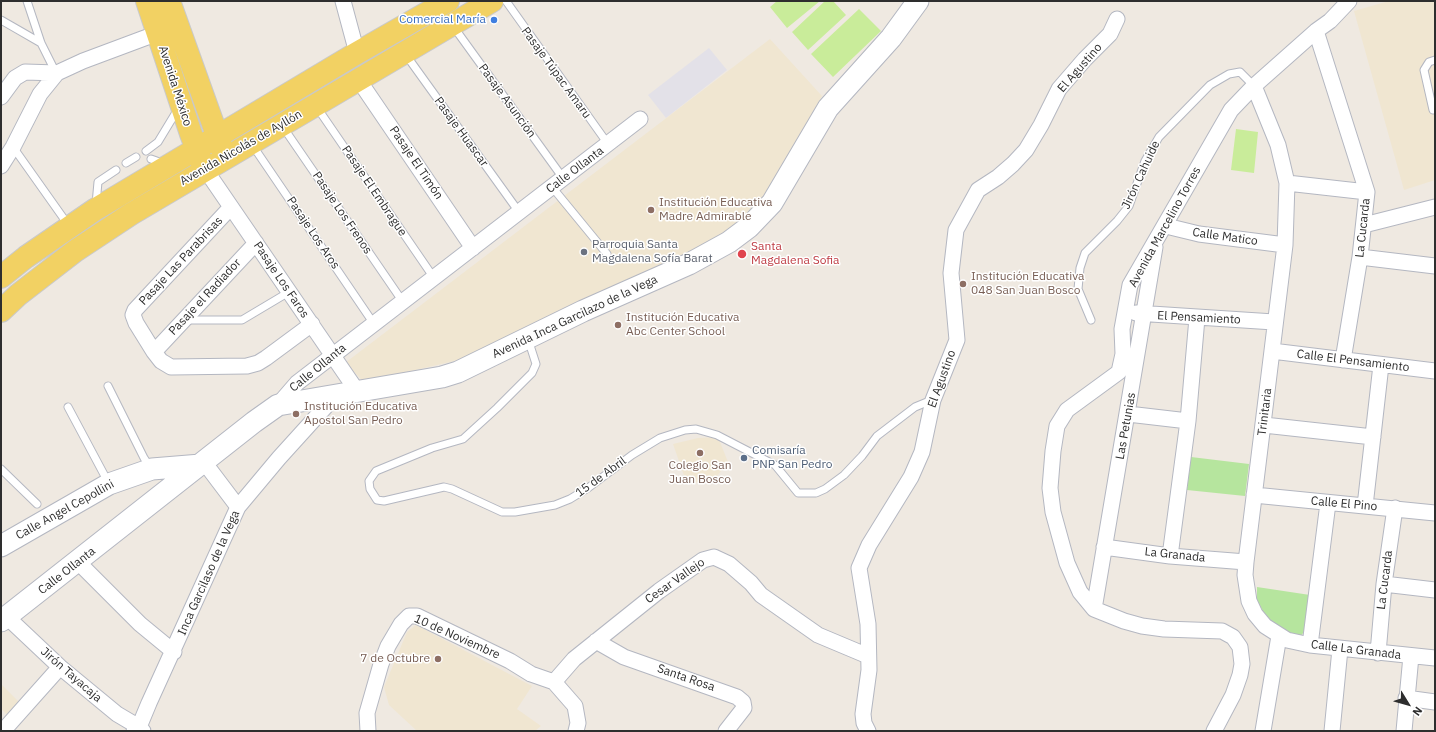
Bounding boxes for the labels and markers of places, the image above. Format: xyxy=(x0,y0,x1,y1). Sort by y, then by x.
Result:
place label: Comercial María xyxy=(399,13,486,27)
marker: Comercial María xyxy=(489,15,499,25)
place label: Institución Educativa Madre Admirable xyxy=(659,196,773,224)
marker: Institución Educativa Madre Admirable xyxy=(646,205,656,215)
place label: Parroquia Santa Magdalena Sofía Barat xyxy=(592,238,713,266)
place label: Santa Magdalena Sofia xyxy=(751,240,840,268)
marker: Parroquia Santa Magdalena Sofía Barat xyxy=(579,247,589,257)
marker: Santa Magdalena Sofia xyxy=(736,248,748,260)
place label: Institución Educativa 048 San Juan Bosco xyxy=(971,270,1085,298)
marker: Institución Educativa 048 San Juan Bosco xyxy=(958,279,968,289)
place label: Institución Educativa Abc Center School xyxy=(626,311,740,339)
marker: Institución Educativa Abc Center School xyxy=(613,320,623,330)
place label: Institución Educativa Apostol San Pedro xyxy=(304,400,418,428)
marker: Institución Educativa Apostol San Pedro xyxy=(291,409,301,419)
place label: Comisaría PNP San Pedro xyxy=(752,444,833,472)
marker: Colegio San Juan Bosco xyxy=(695,448,705,458)
marker: Comisaría PNP San Pedro xyxy=(739,453,749,463)
place label: Colegio San Juan Bosco xyxy=(668,459,732,487)
place label: 7 de Octubre xyxy=(360,652,430,666)
marker: 7 de Octubre xyxy=(433,654,443,664)

